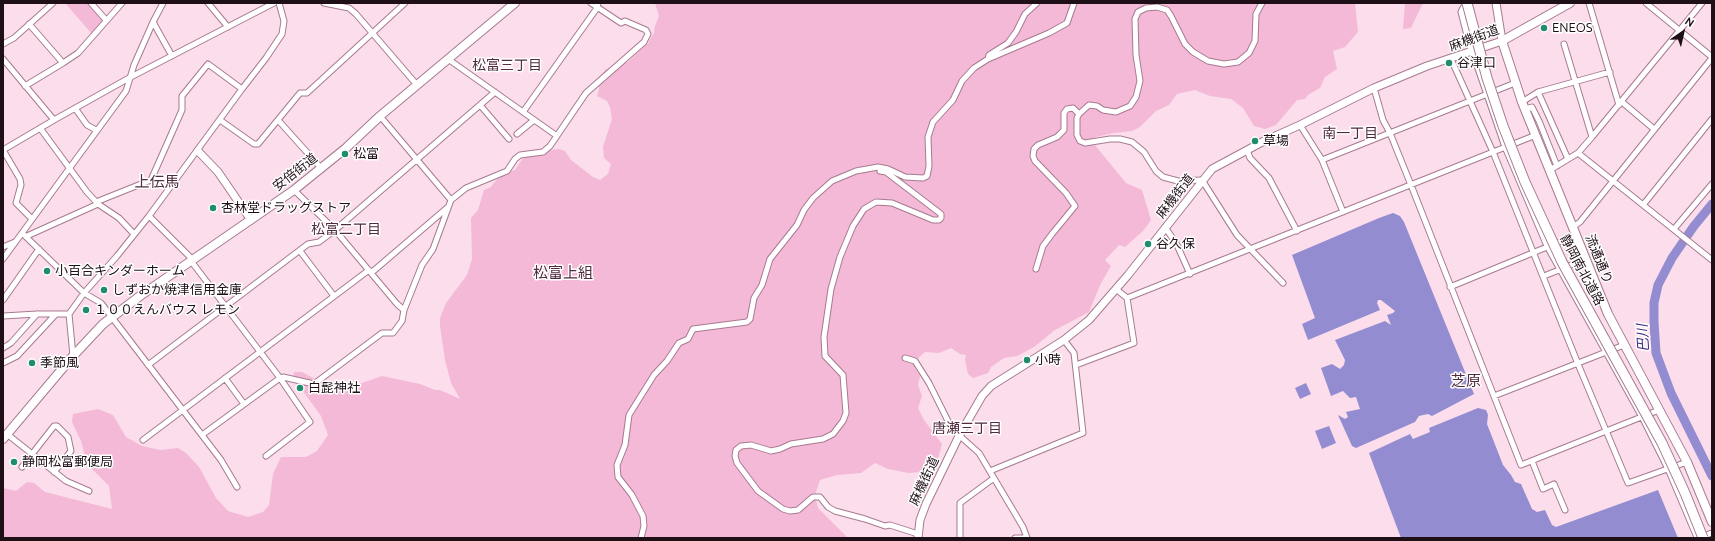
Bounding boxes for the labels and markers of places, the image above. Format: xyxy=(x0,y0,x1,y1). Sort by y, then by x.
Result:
place label: ENEOS xyxy=(1552,20,1593,36)
marker: ENEOS xyxy=(1539,23,1549,33)
place label: 谷津口 xyxy=(1457,55,1496,71)
marker: 谷津口 xyxy=(1444,58,1454,68)
place label: 草場 xyxy=(1263,133,1289,149)
marker: 草場 xyxy=(1250,136,1260,146)
place label: 松富 xyxy=(353,146,379,162)
marker: 松富 xyxy=(340,149,350,159)
place label: 杏林堂ドラッグストア xyxy=(221,200,351,216)
marker: 杏林堂ドラッグストア xyxy=(208,203,218,213)
place label: 谷久保 xyxy=(1156,236,1195,252)
marker: 谷久保 xyxy=(1143,239,1153,249)
place label: 小百合キンダーホーム xyxy=(55,263,185,279)
marker: 小百合キンダーホーム xyxy=(42,266,52,276)
place label: しずおか焼津信用金庫 xyxy=(112,282,242,298)
marker: しずおか焼津信用金庫 xyxy=(99,285,109,295)
place label: １００えんバウス レモン xyxy=(94,302,240,318)
marker: １００えんバウス レモン xyxy=(81,305,91,315)
place label: 小時 xyxy=(1035,352,1061,368)
place label: 季節風 xyxy=(40,355,79,371)
marker: 小時 xyxy=(1022,355,1032,365)
marker: 季節風 xyxy=(27,358,37,368)
place label: 白髭神社 xyxy=(308,380,360,396)
marker: 白髭神社 xyxy=(295,383,305,393)
place label: 静岡松富郵便局 xyxy=(22,454,113,470)
marker: 静岡松富郵便局 xyxy=(9,457,19,467)

